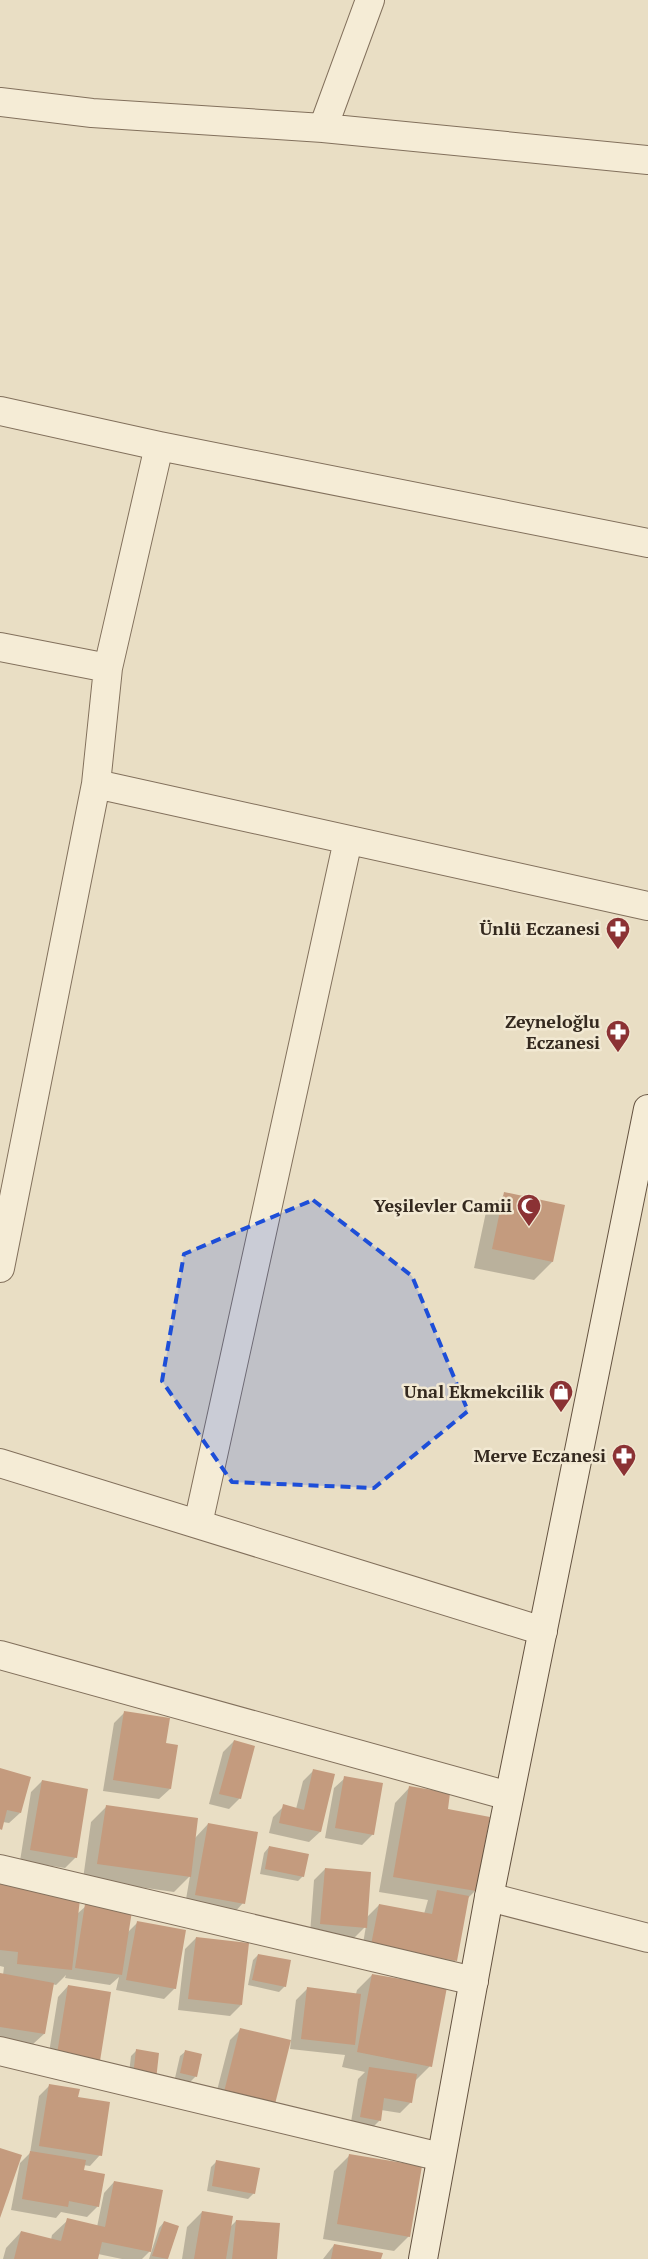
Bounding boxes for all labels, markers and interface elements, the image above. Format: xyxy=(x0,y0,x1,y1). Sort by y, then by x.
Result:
place label: Ünlü Eczanesi xyxy=(480,916,600,940)
pharmacy icon: Ünlü Eczanesi xyxy=(605,916,631,950)
place label: Zeyneloğlu Eczanesi xyxy=(505,1009,600,1054)
pharmacy icon: Zeyneloğlu Eczanesi xyxy=(605,1019,631,1053)
place label: Yeşilevler Camii xyxy=(374,1193,512,1217)
mosque icon: Yeşilevler Camii xyxy=(516,1193,542,1227)
place label: Unal Ekmekcilik xyxy=(404,1379,544,1403)
shop icon: Unal Ekmekcilik xyxy=(548,1379,574,1413)
place label: Merve Eczanesi xyxy=(474,1443,606,1467)
pharmacy icon: Merve Eczanesi xyxy=(611,1443,637,1477)

